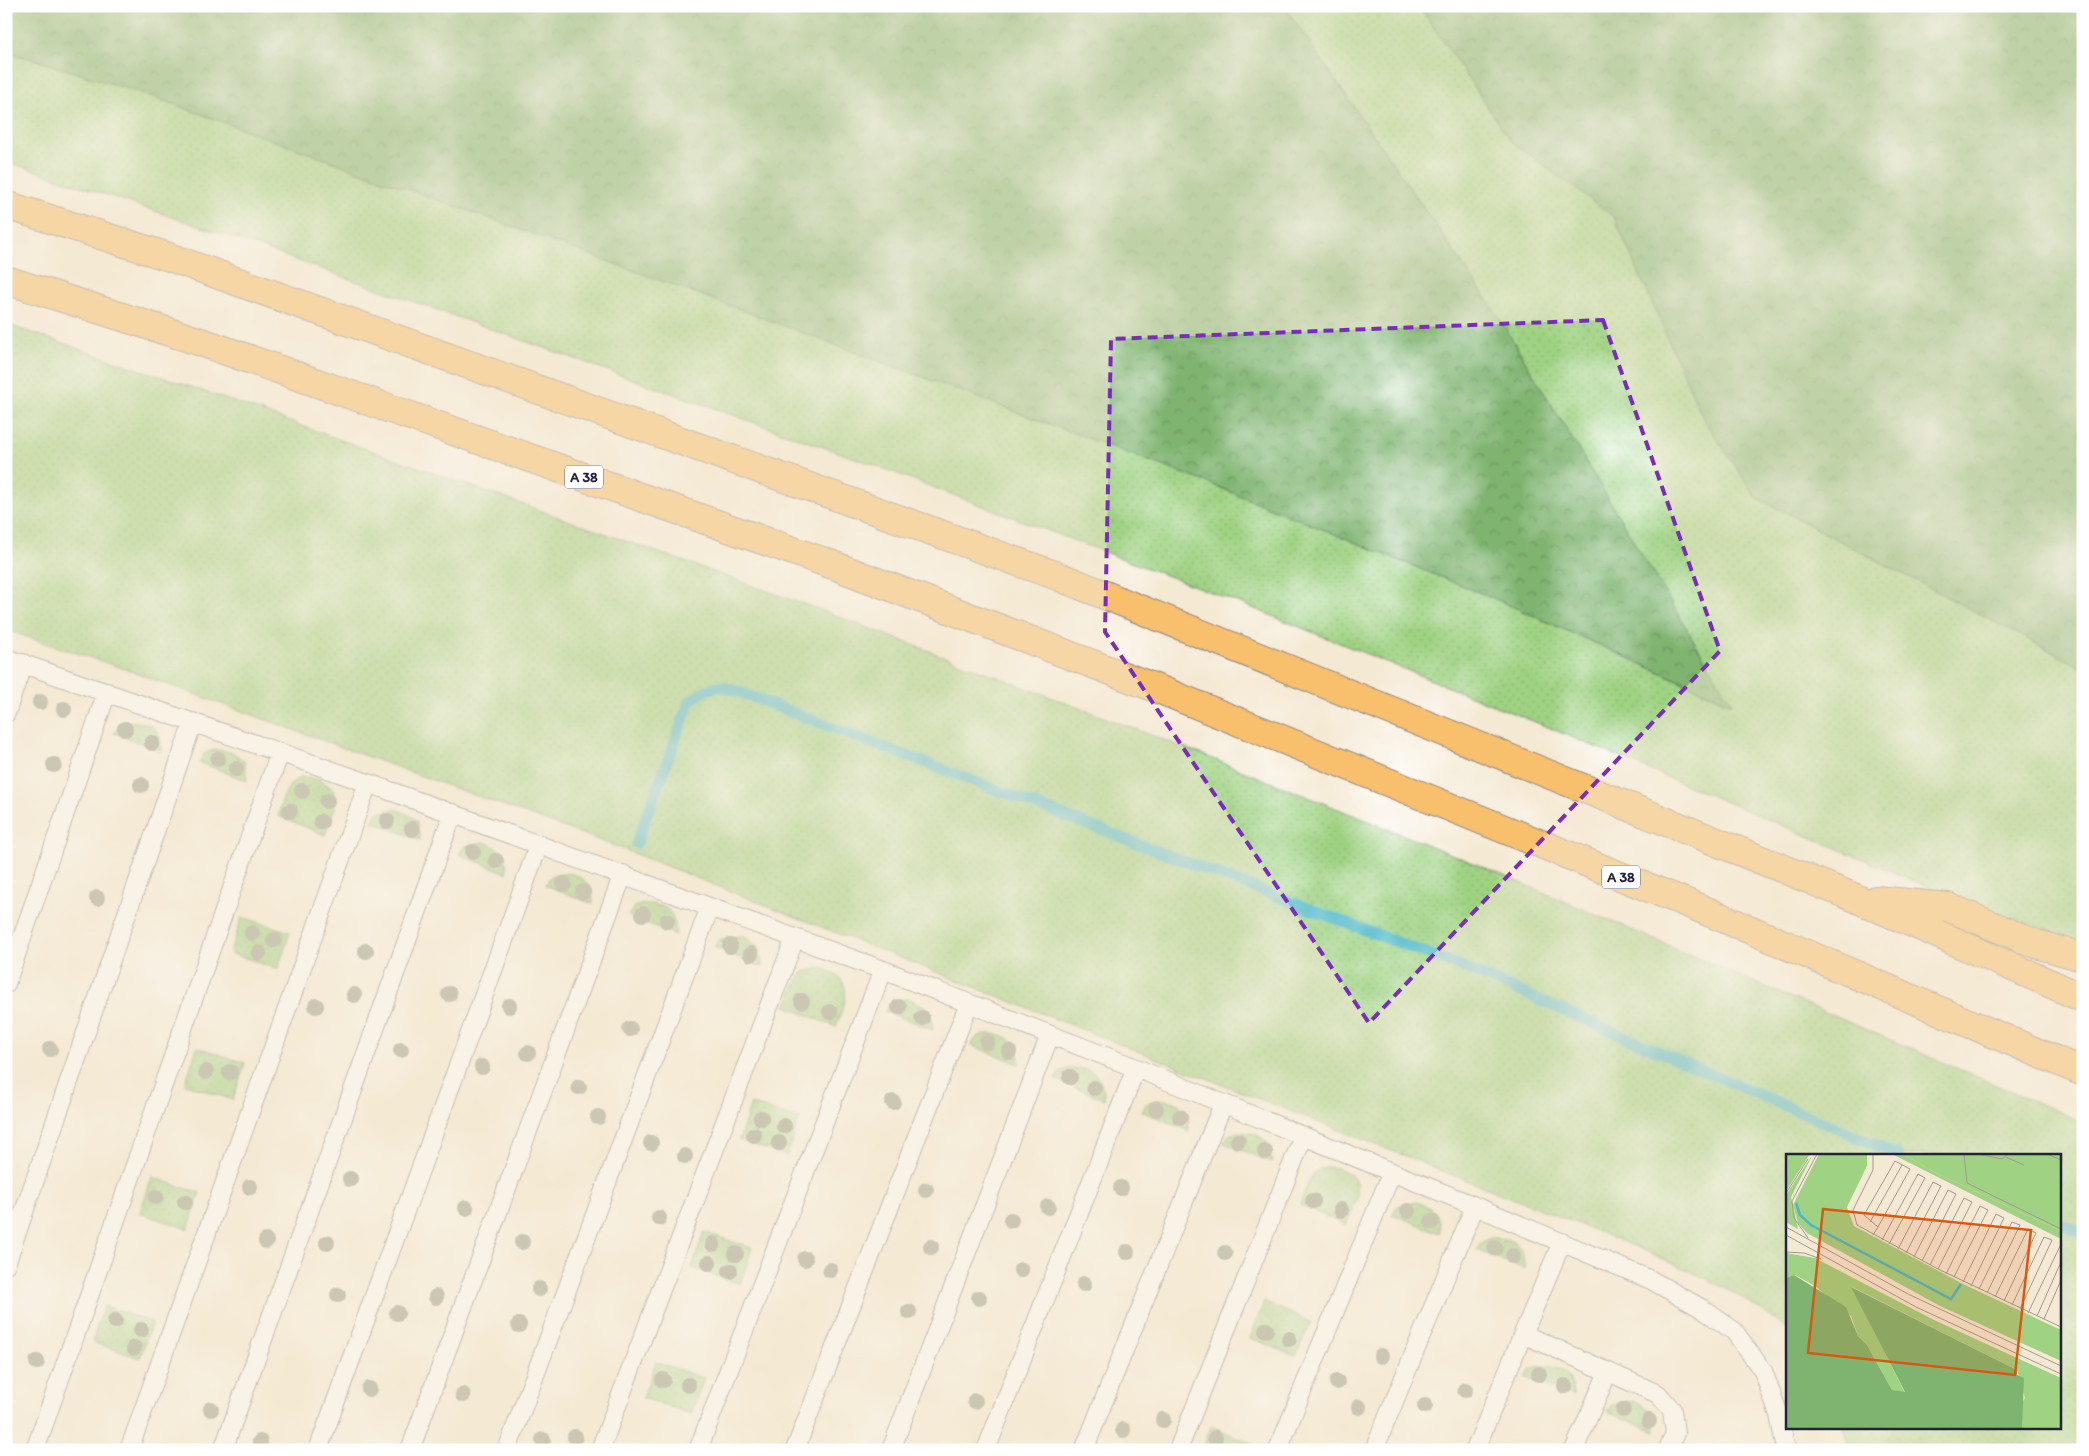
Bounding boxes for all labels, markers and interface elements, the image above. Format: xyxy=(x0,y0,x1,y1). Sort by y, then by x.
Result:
road number: A 38 xyxy=(565,466,603,488)
road number: A 38 xyxy=(1602,866,1640,889)
inset map xyxy=(1786,1154,2062,1428)

